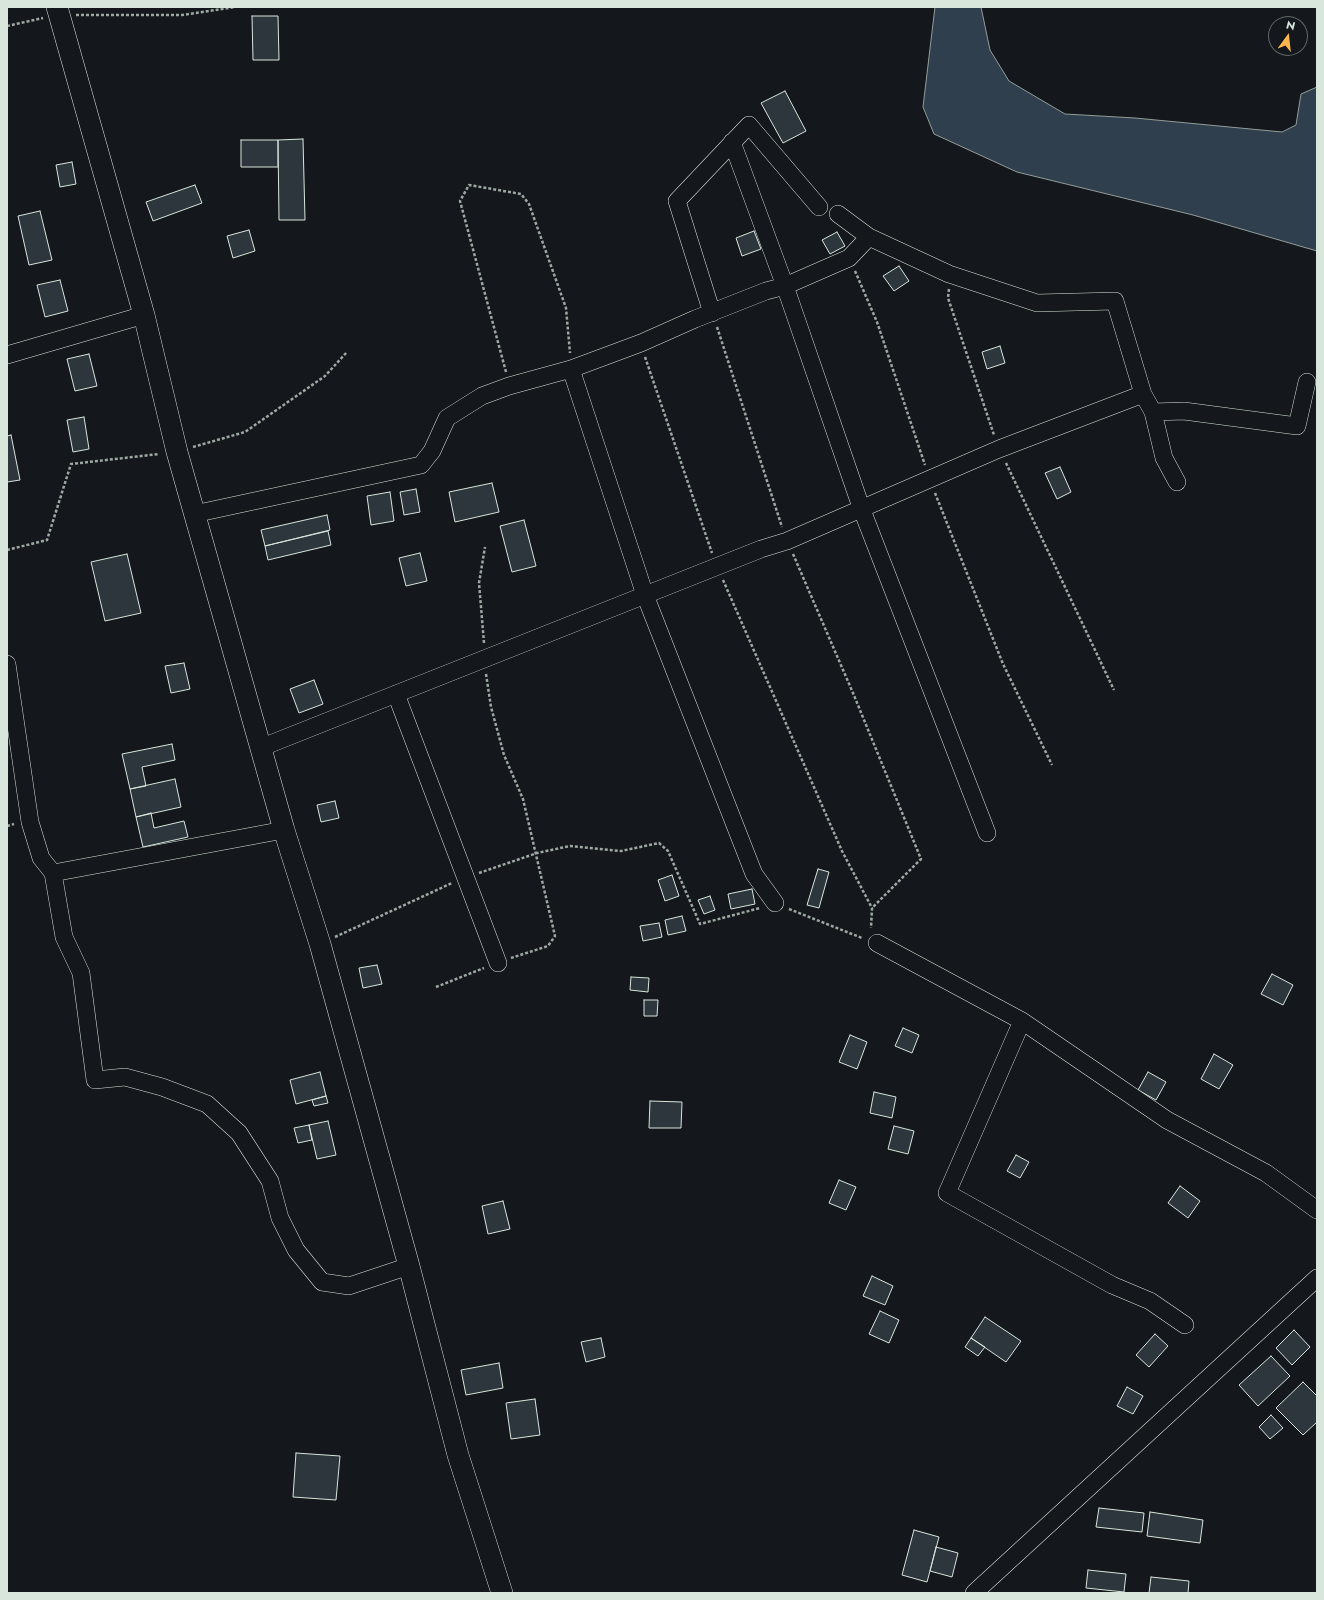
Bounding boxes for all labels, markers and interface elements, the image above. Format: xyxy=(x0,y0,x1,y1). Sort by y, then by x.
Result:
north arrow xyxy=(1268,16,1308,56)
text: N xyxy=(1285,17,1297,34)

